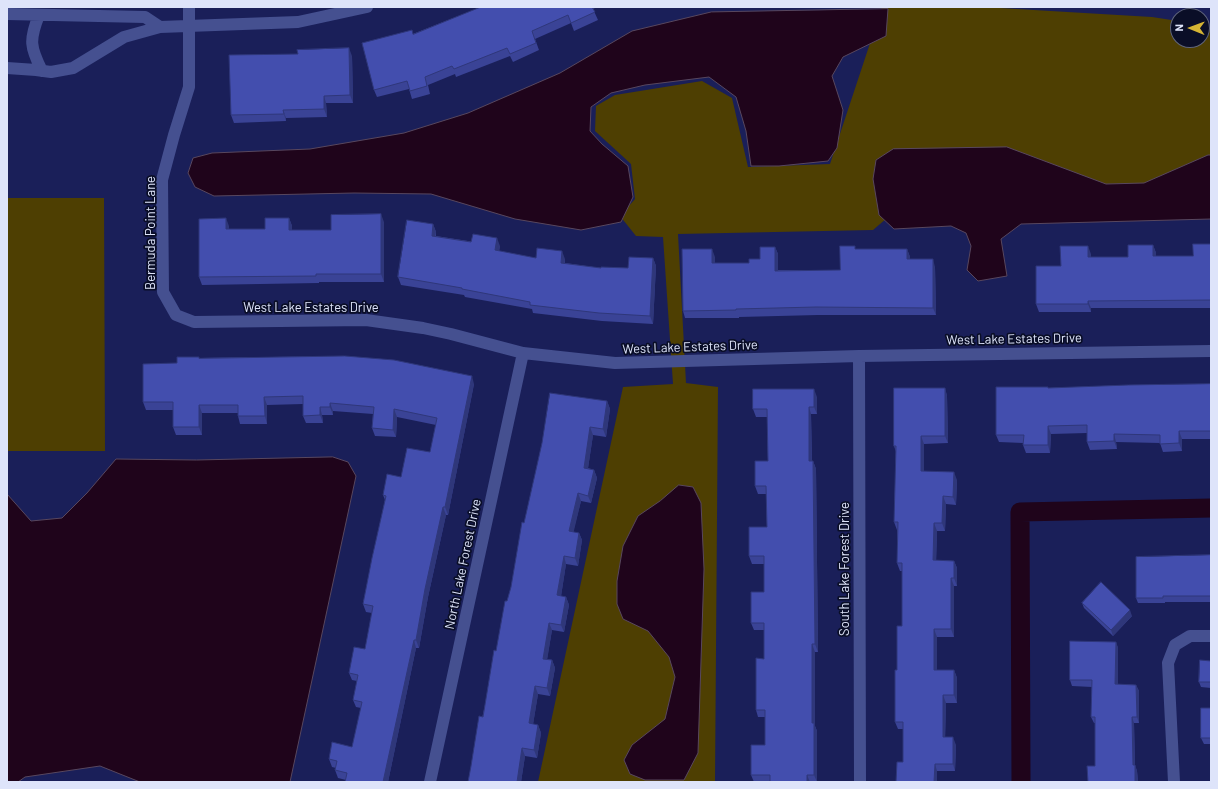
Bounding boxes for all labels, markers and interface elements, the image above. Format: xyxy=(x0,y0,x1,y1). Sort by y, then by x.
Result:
north arrow xyxy=(1170,8,1210,48)
text: N xyxy=(1172,24,1185,32)
street label: Bermuda Point Lane xyxy=(143,176,159,290)
street label: West Lake Estates Drive xyxy=(243,300,379,316)
street label: West Lake Estates Drive xyxy=(946,330,1082,348)
street label: West Lake Estates Drive xyxy=(622,337,758,357)
street label: North Lake Forest Drive xyxy=(442,497,484,631)
street label: South Lake Forest Drive xyxy=(837,502,853,636)

